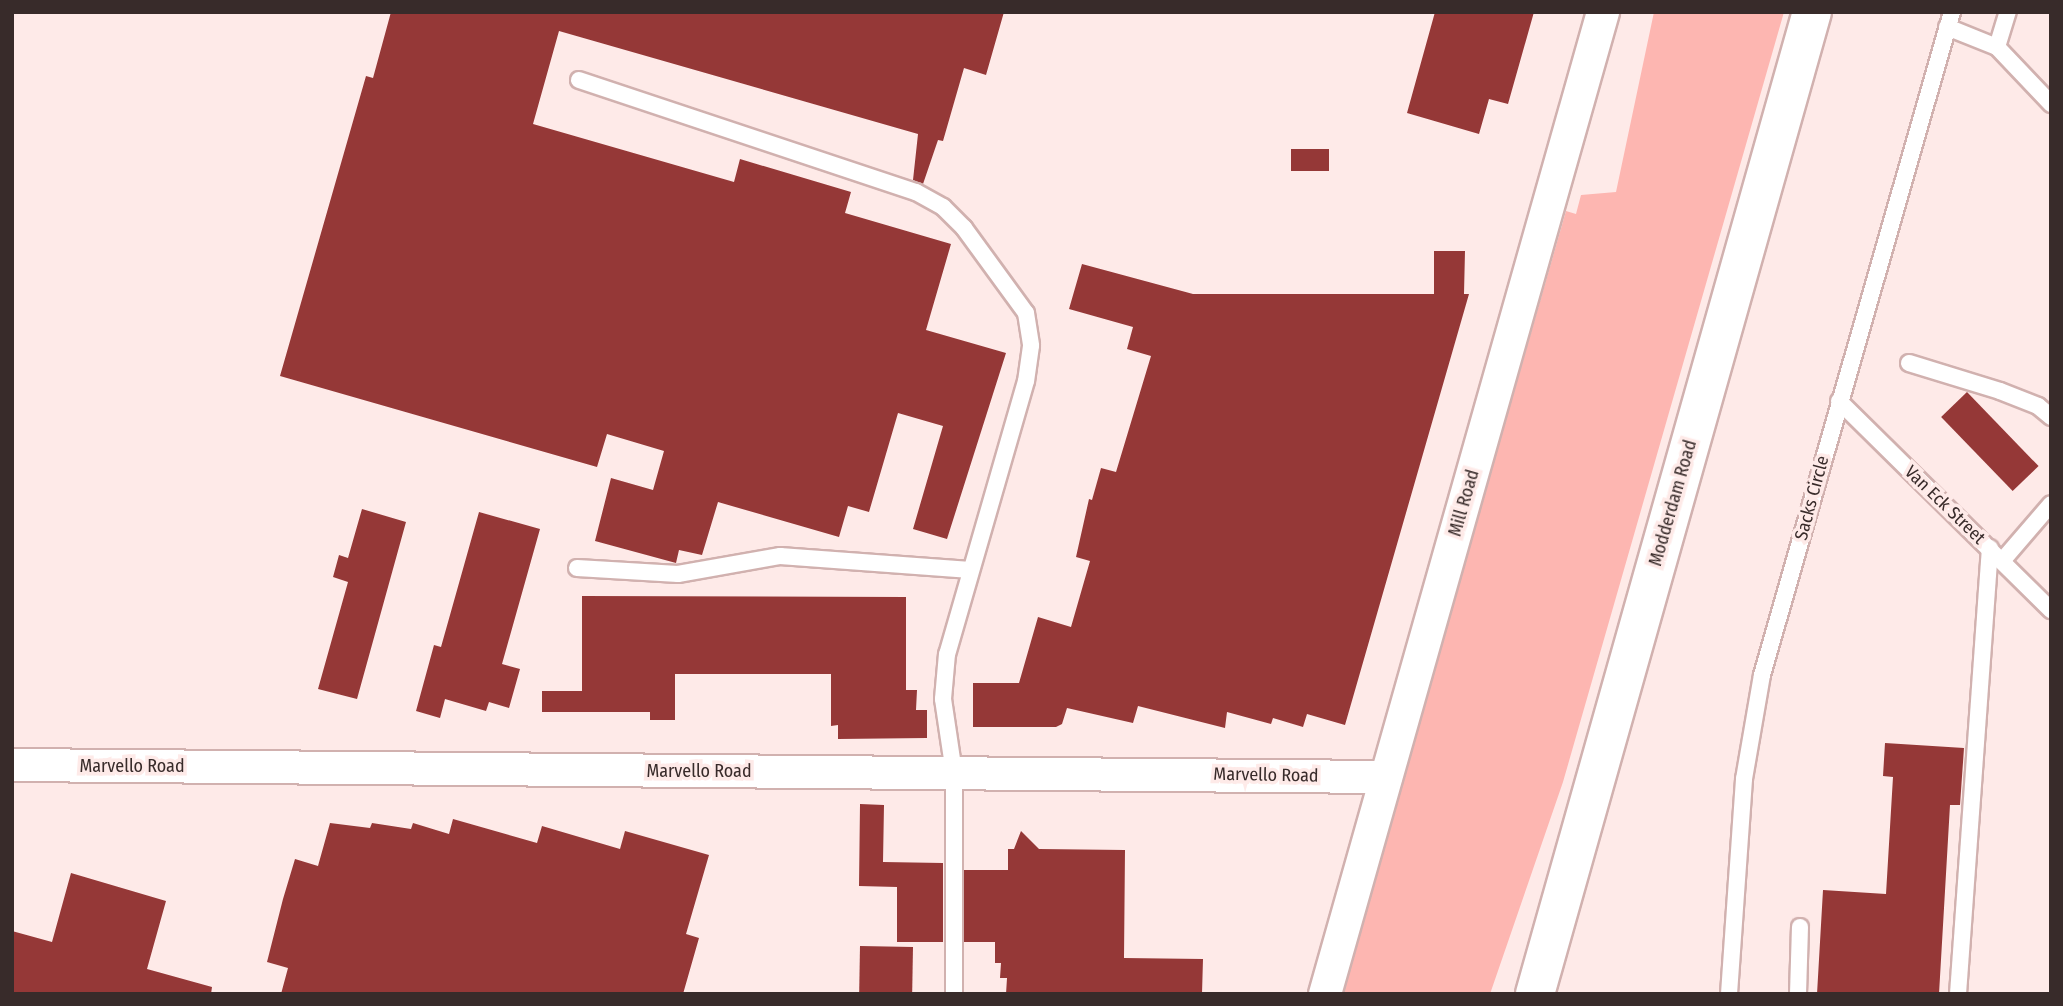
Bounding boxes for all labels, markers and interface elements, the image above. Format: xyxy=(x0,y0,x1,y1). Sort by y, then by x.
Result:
street label: Modderdam Road xyxy=(1645,437,1701,569)
street label: Sacks Circle xyxy=(1790,453,1834,543)
street label: Van Eck Street xyxy=(1900,461,1990,549)
street label: Mill Road xyxy=(1444,467,1484,539)
street label: Marvello Road xyxy=(79,755,185,777)
street label: Marvello Road xyxy=(646,760,752,782)
street label: Marvello Road xyxy=(1213,763,1319,787)

